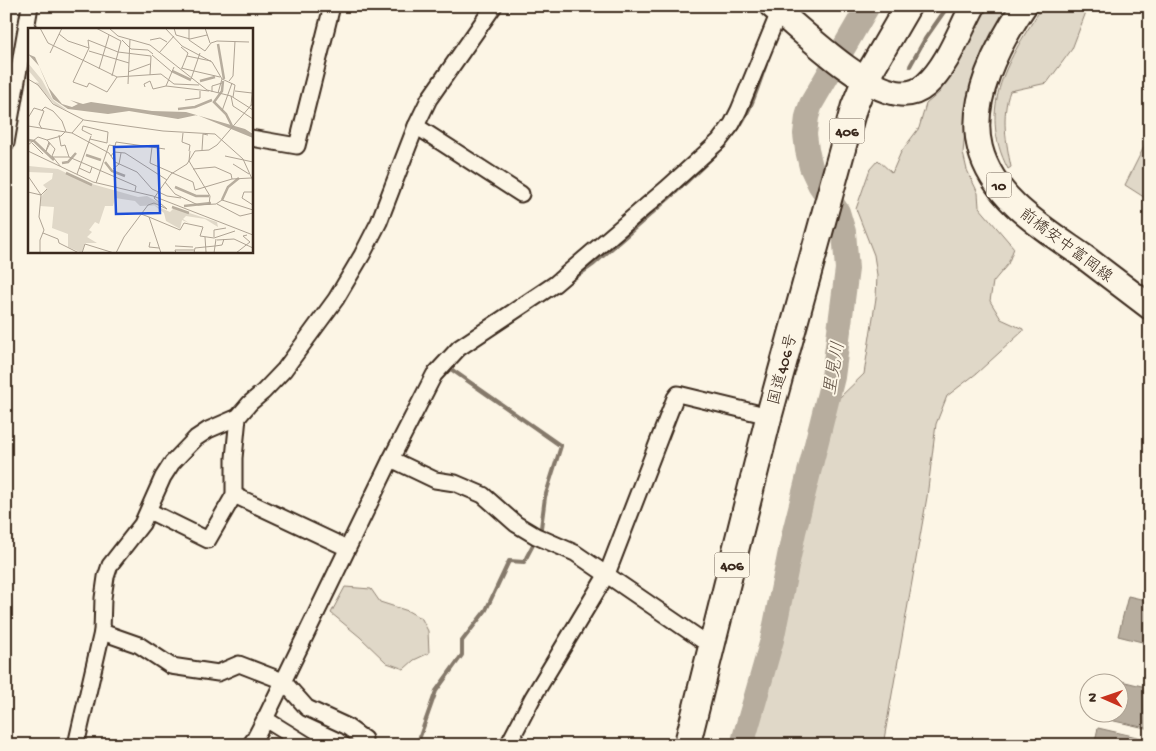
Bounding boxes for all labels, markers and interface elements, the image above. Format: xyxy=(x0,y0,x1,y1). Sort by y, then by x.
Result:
inset map xyxy=(28,28,252,252)
road number: 406 xyxy=(830,118,864,144)
road number: 10 xyxy=(986,172,1012,198)
street label: 前橋安中富岡線 xyxy=(1014,204,1117,288)
street label: 国道406号 xyxy=(765,332,803,408)
water label: 里見川 xyxy=(820,340,850,397)
road number: 406 xyxy=(714,552,750,578)
north arrow xyxy=(1078,674,1128,724)
text: N xyxy=(1085,693,1102,702)

